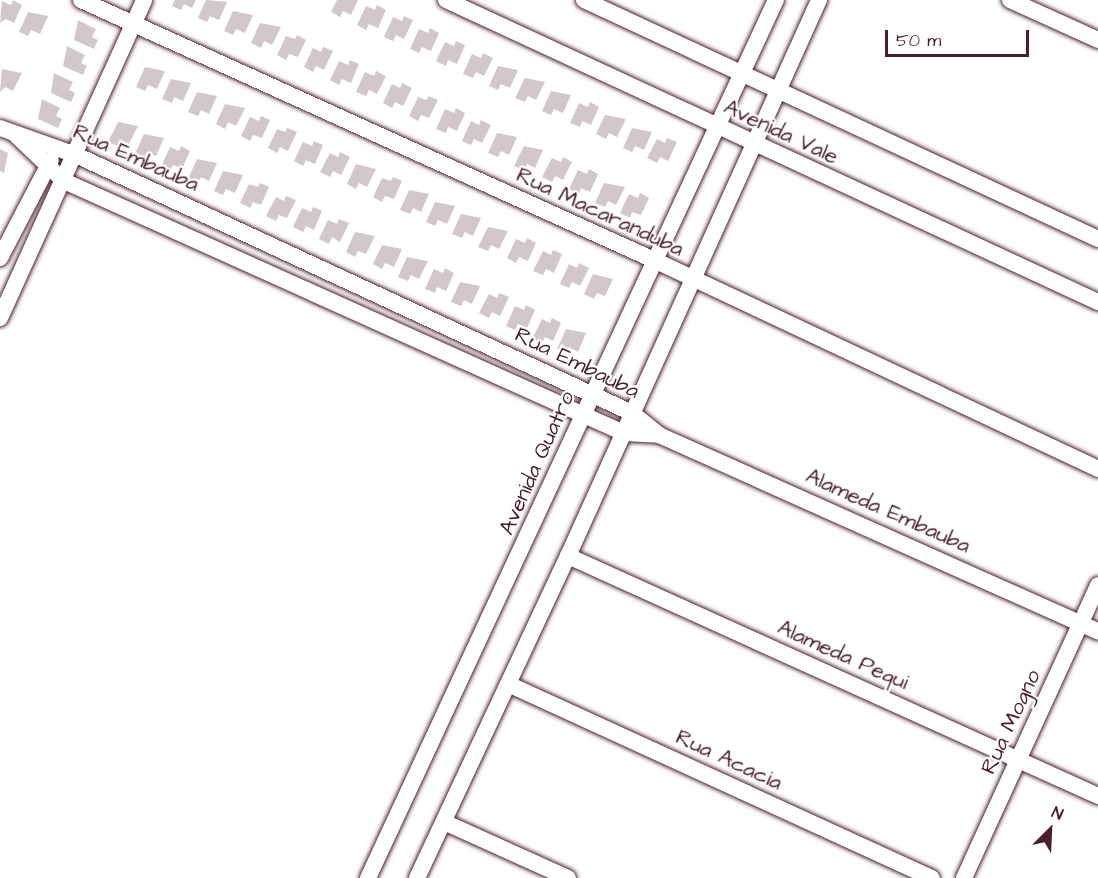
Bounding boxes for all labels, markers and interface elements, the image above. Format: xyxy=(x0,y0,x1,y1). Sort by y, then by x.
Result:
scale bar xyxy=(888,18,1032,56)
text: 50 m xyxy=(896,28,941,53)
street label: Avenida Vale xyxy=(720,94,842,170)
street label: Rua Embauba xyxy=(69,118,203,198)
street label: Rua Macaranduba xyxy=(512,162,688,262)
street label: Rua Embauba xyxy=(510,321,644,405)
street label: Avenida Quatro xyxy=(494,387,580,539)
street label: Alameda Embauba xyxy=(802,463,974,559)
street label: Alameda Pequi xyxy=(773,614,913,696)
street label: Rua Mogno xyxy=(975,666,1047,778)
street label: Rua Acacia xyxy=(672,724,786,796)
north arrow xyxy=(1020,800,1080,860)
text: N xyxy=(1048,801,1066,826)

